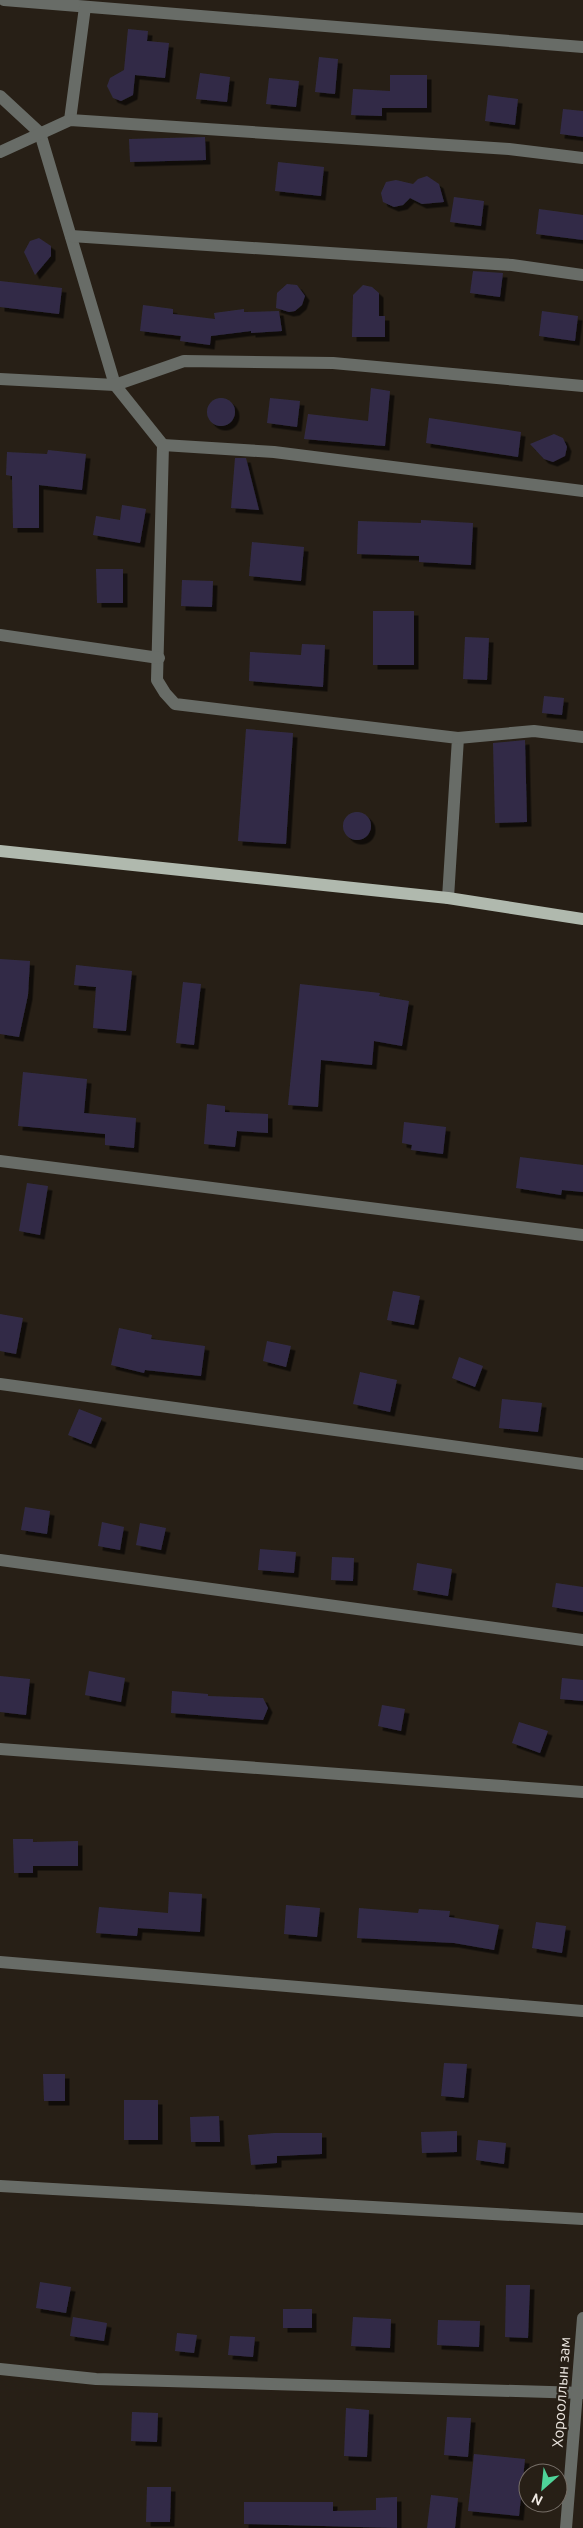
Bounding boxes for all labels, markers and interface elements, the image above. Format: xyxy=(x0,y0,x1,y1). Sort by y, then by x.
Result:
street label: Хорооллын зам xyxy=(549,2336,573,2448)
north arrow xyxy=(518,2463,568,2513)
text: N xyxy=(529,2490,545,2509)

